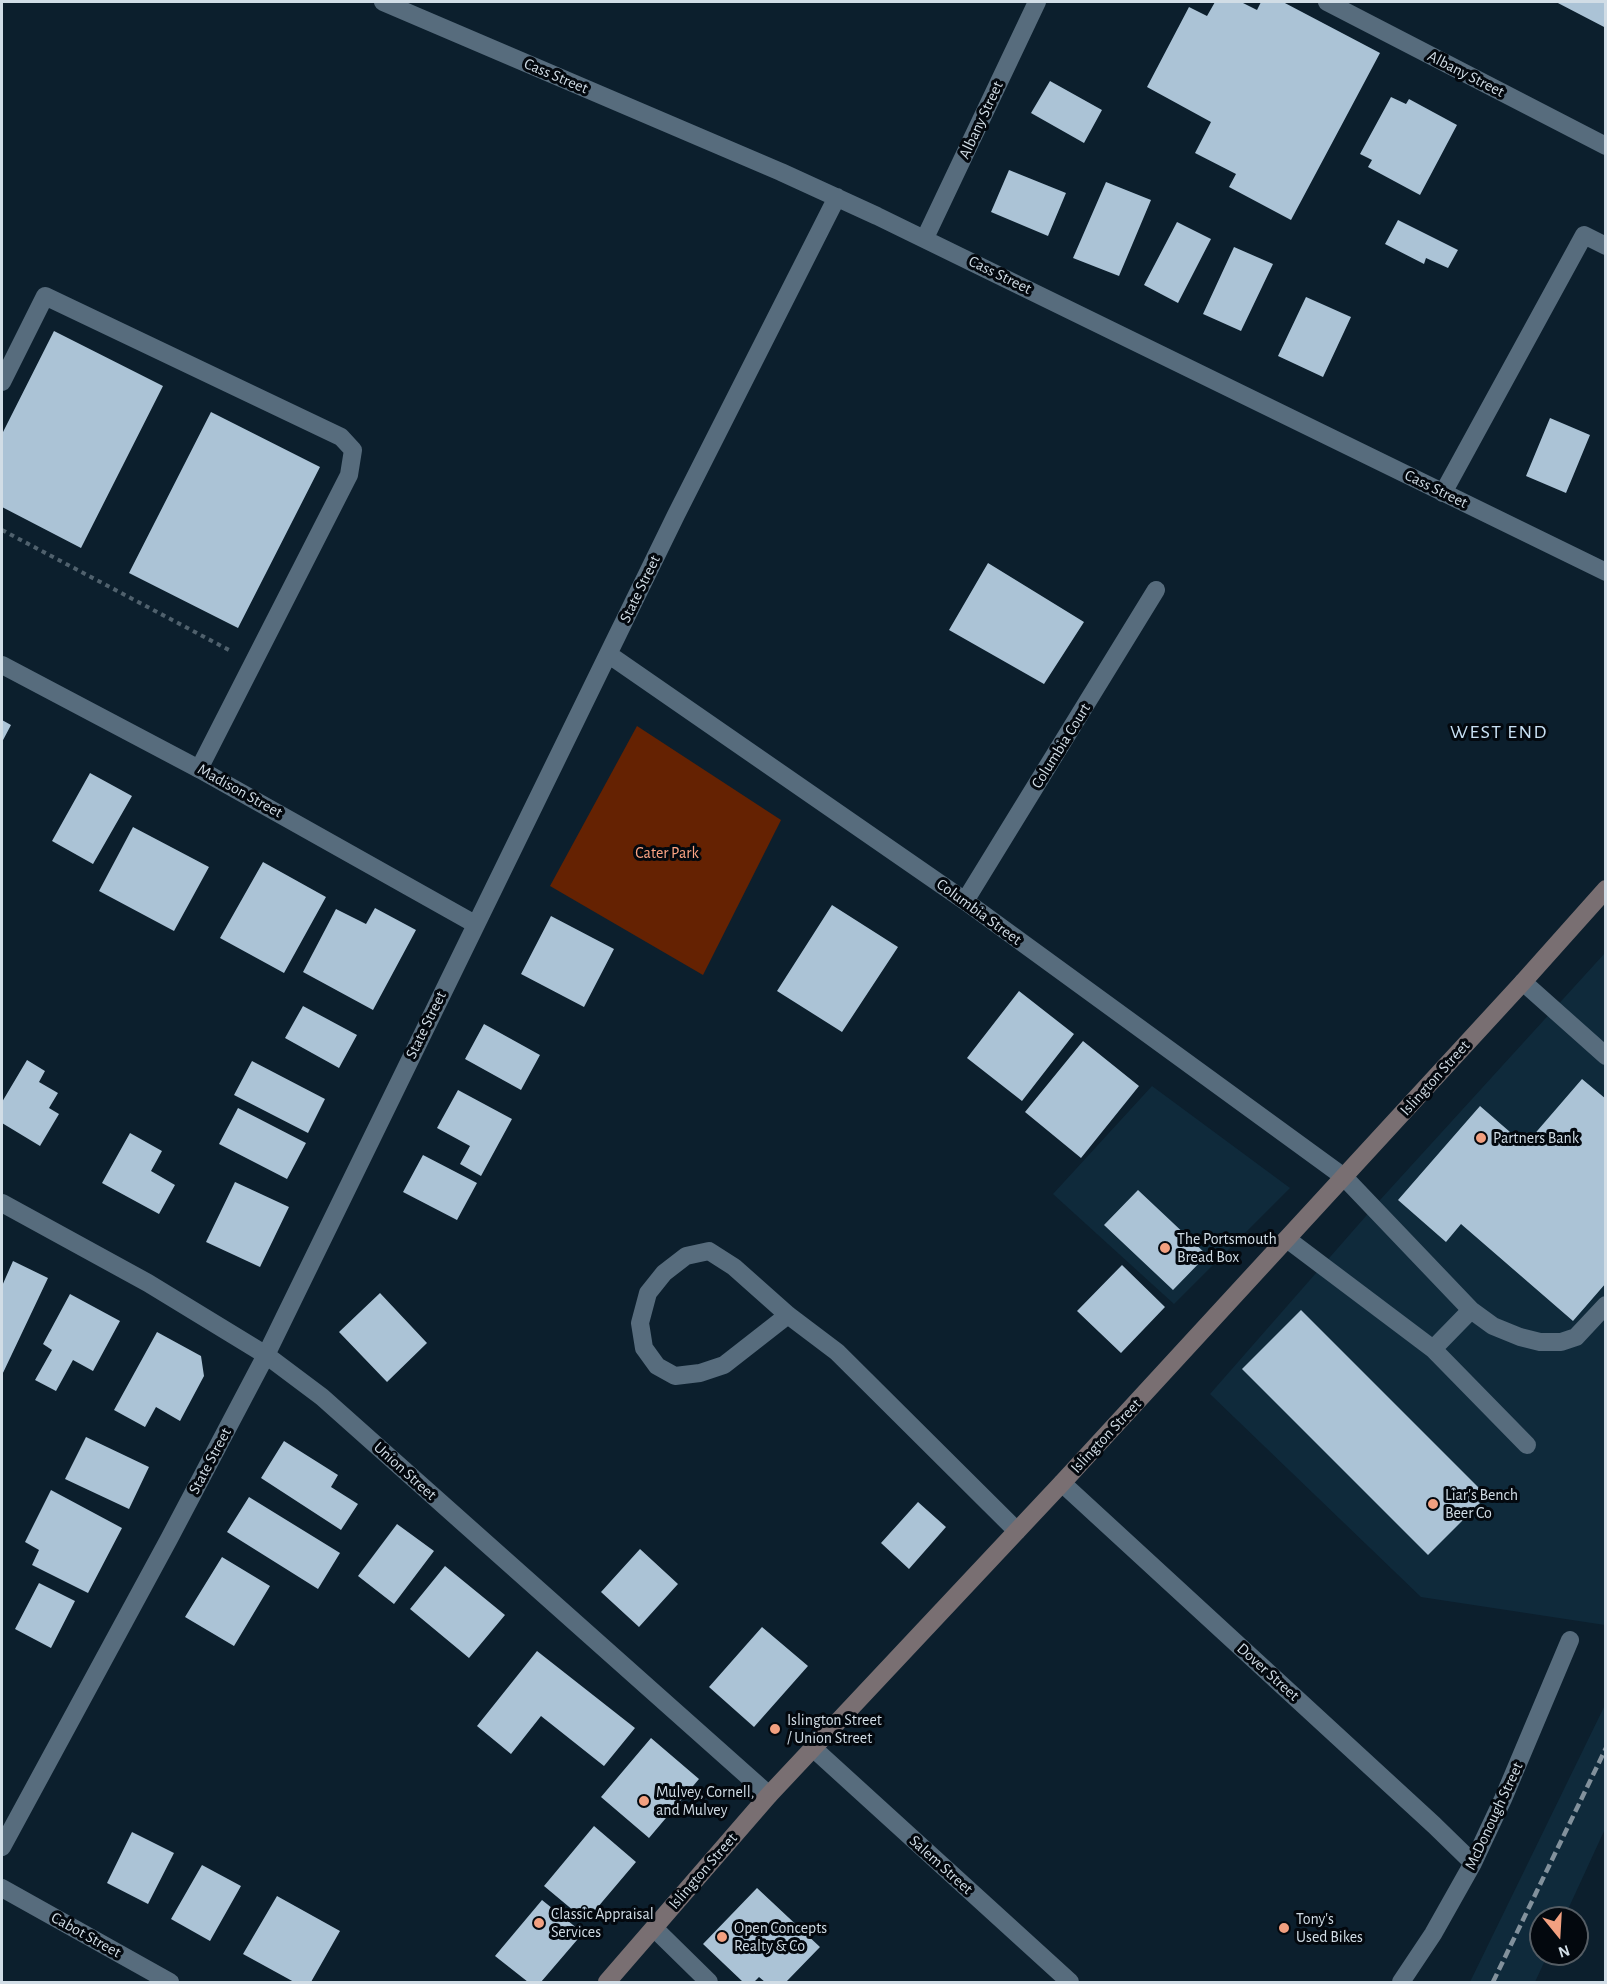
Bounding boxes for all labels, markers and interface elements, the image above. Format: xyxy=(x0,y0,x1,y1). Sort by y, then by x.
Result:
street label: Albany Street xyxy=(1424,46,1508,102)
street label: Cass Street xyxy=(521,54,591,98)
street label: Albany Street xyxy=(955,78,1007,162)
street label: Cass Street xyxy=(965,251,1035,299)
street label: Cass Street xyxy=(1401,465,1471,513)
street label: State Street xyxy=(615,552,665,626)
street label: Columbia Court xyxy=(1027,700,1095,792)
district label: WEST END xyxy=(1450,720,1548,744)
street label: Madison Street xyxy=(194,760,286,822)
park label: Cater Park xyxy=(635,843,699,863)
street label: Columbia Street xyxy=(933,875,1025,949)
street label: State Street xyxy=(401,988,451,1062)
street label: Islington Street xyxy=(1396,1036,1474,1120)
place label: Partners Bank xyxy=(1493,1128,1579,1148)
marker: Partners Bank xyxy=(1474,1131,1488,1145)
place label: The Portsmouth Bread Box xyxy=(1177,1229,1277,1267)
marker: The Portsmouth Bread Box xyxy=(1158,1241,1172,1255)
street label: Islington Street xyxy=(1067,1395,1145,1477)
street label: State Street xyxy=(184,1424,236,1498)
street label: Union Street xyxy=(370,1438,440,1504)
place label: Liar's Bench Beer Co xyxy=(1445,1485,1518,1523)
marker: Liar's Bench Beer Co xyxy=(1426,1497,1440,1511)
street label: Dover Street xyxy=(1233,1639,1303,1705)
place label: Islington Street / Union Street xyxy=(787,1710,882,1748)
marker: Islington Street / Union Street xyxy=(768,1722,782,1736)
street label: McDonough Street xyxy=(1461,1759,1527,1873)
place label: Mulvey, Cornell, and Mulvey xyxy=(656,1782,754,1820)
marker: Mulvey, Cornell, and Mulvey xyxy=(637,1794,651,1808)
street label: Islington Street xyxy=(665,1829,741,1913)
street label: Salem Street xyxy=(905,1831,977,1899)
place label: Classic Appraisal Services xyxy=(551,1904,654,1942)
north arrow xyxy=(1529,1906,1589,1966)
street label: Cabot Street xyxy=(48,1908,124,1962)
place label: Tony's Used Bikes xyxy=(1296,1909,1363,1947)
marker: Classic Appraisal Services xyxy=(532,1916,546,1930)
place label: Open Concepts Realty & Co xyxy=(734,1918,827,1956)
marker: Tony's Used Bikes xyxy=(1277,1921,1291,1935)
marker: Open Concepts Realty & Co xyxy=(715,1930,729,1944)
text: N xyxy=(1556,1942,1572,1961)

